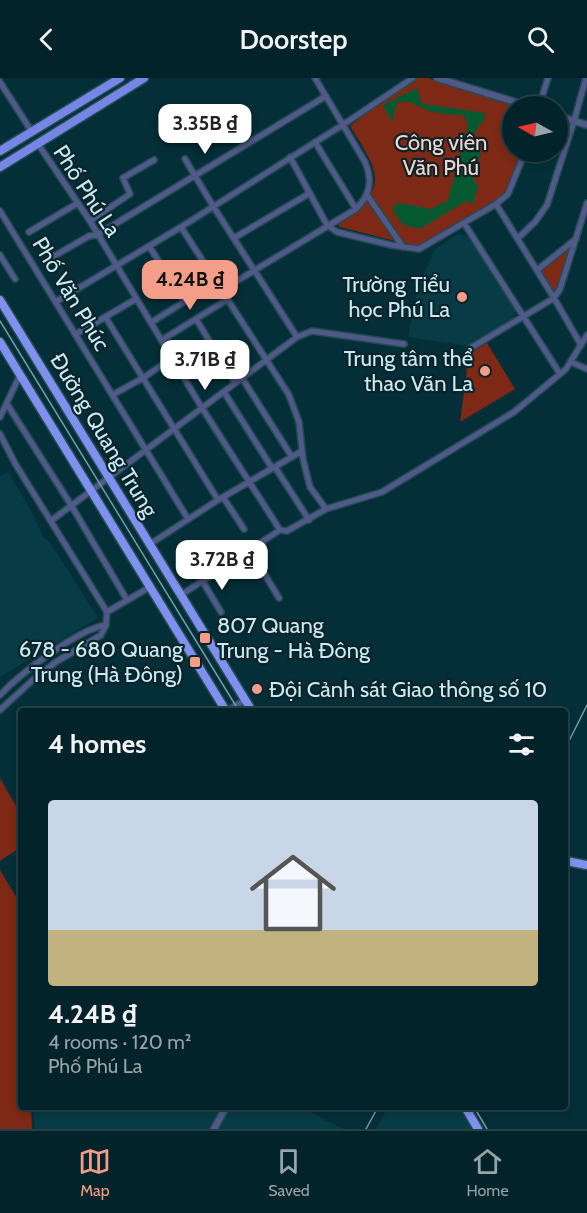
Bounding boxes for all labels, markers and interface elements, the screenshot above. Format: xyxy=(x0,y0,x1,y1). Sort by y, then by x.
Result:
icon: back xyxy=(30,23,63,56)
text: Doorstep xyxy=(239,23,348,56)
icon: search xyxy=(524,23,557,56)
north arrow xyxy=(502,96,568,162)
map controls xyxy=(502,96,568,162)
pin: 3.35B ₫ xyxy=(150,104,260,155)
text: 3.35B ₫ xyxy=(172,111,238,135)
park label: Công viên Văn Phú xyxy=(395,129,487,181)
street label: Phố Phú La xyxy=(47,140,127,242)
street label: Phố Văn Phúc xyxy=(27,232,115,356)
pin: 4.24B ₫ xyxy=(135,260,245,311)
text: 4.24B ₫ xyxy=(156,267,224,291)
place label: Trường Tiểu học Phú La xyxy=(342,271,450,323)
marker: Trường Tiểu học Phú La xyxy=(455,290,469,304)
pin: 3.71B ₫ xyxy=(150,340,260,391)
place label: Trung tâm thể thao Văn La xyxy=(344,345,473,397)
text: 3.71B ₫ xyxy=(174,347,236,371)
street label: Đường Quang Trung xyxy=(44,348,164,523)
marker: Trung tâm thể thao Văn La xyxy=(478,364,492,378)
pin: 3.72B ₫ xyxy=(167,540,277,591)
text: 3.72B ₫ xyxy=(190,547,254,571)
place label: 807 Quang Trung - Hà Đông xyxy=(217,612,371,664)
marker: 807 Quang Trung - Hà Đông xyxy=(198,631,212,645)
place label: 678 - 680 Quang Trung (Hà Đông) xyxy=(19,636,184,688)
marker: 678 - 680 Quang Trung (Hà Đông) xyxy=(188,655,202,669)
place label: Đội Cảnh sát Giao thông số 10 xyxy=(269,676,547,703)
marker: Đội Cảnh sát Giao thông số 10 xyxy=(250,682,264,696)
text: 4 homes xyxy=(48,728,146,760)
icon: filters xyxy=(505,728,538,761)
icon: home xyxy=(239,839,347,947)
text: 4.24B ₫ xyxy=(48,998,137,1030)
text: 4 rooms · 120 m² xyxy=(48,1030,191,1054)
text: Phố Phú La xyxy=(48,1054,142,1078)
tab: Map xyxy=(78,1145,111,1200)
tab: Saved xyxy=(268,1145,310,1200)
tab: Home xyxy=(467,1145,509,1200)

